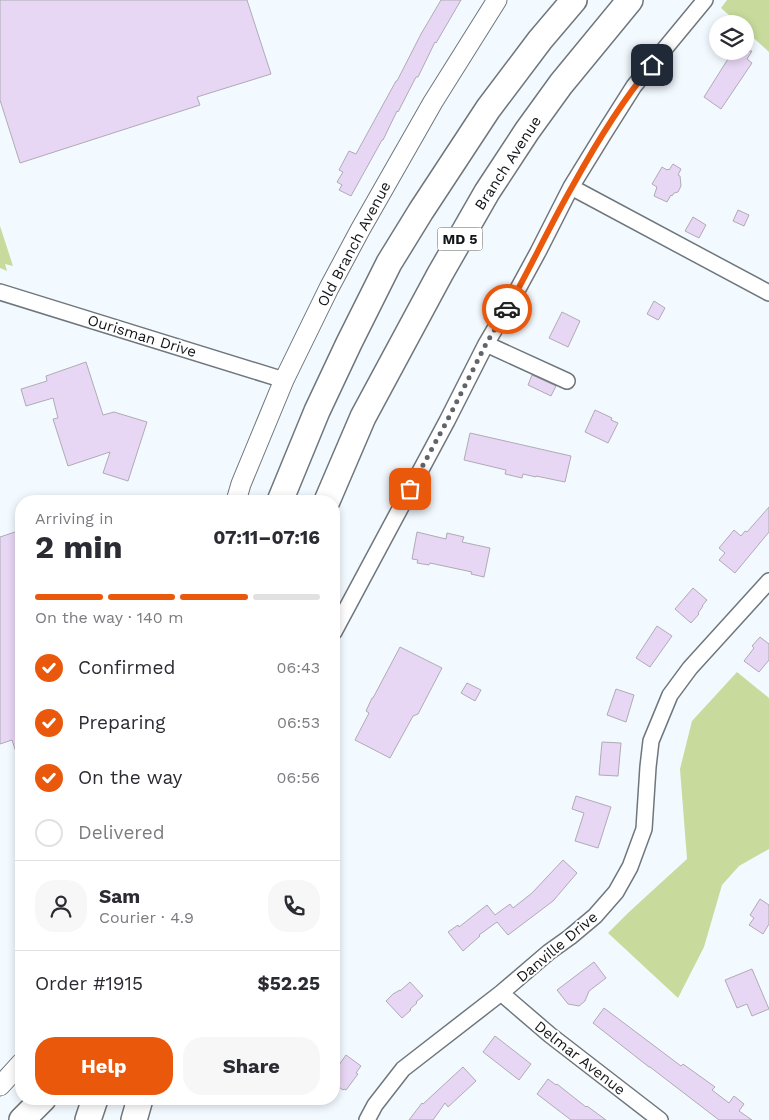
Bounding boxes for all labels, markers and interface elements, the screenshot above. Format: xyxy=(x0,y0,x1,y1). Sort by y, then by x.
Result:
map controls xyxy=(709,15,754,60)
button: layers xyxy=(709,15,754,60)
pin xyxy=(631,44,673,86)
icon: home xyxy=(638,51,666,79)
street label: Branch Avenue xyxy=(471,112,545,214)
street label: Old Branch Avenue xyxy=(313,178,395,310)
road number: MD 5 xyxy=(438,228,482,250)
courier xyxy=(482,284,532,334)
icon: car xyxy=(493,295,521,323)
street label: Ourisman Drive xyxy=(85,311,199,361)
pin xyxy=(389,468,431,510)
icon: bag xyxy=(396,475,424,503)
text: Arriving in xyxy=(35,509,113,528)
text: 07:11–07:16 xyxy=(213,526,320,549)
text: 2 min xyxy=(35,528,123,566)
text: On the way · 140 m xyxy=(35,608,183,627)
icon: check xyxy=(35,654,63,682)
text: Confirmed xyxy=(78,656,175,679)
text: 06:43 xyxy=(276,658,320,677)
icon: check xyxy=(35,709,63,737)
text: Preparing xyxy=(78,711,165,734)
text: 06:53 xyxy=(277,713,320,732)
icon: check xyxy=(35,764,63,792)
text: On the way xyxy=(78,766,182,789)
text: 06:56 xyxy=(277,768,320,787)
text: Delivered xyxy=(78,821,165,844)
button: person xyxy=(35,880,87,932)
button: phone xyxy=(268,880,320,932)
text: Sam xyxy=(99,885,140,908)
text: Courier · 4.9 xyxy=(99,908,194,927)
street label: Danville Drive xyxy=(513,908,601,986)
text: Order #1915 xyxy=(35,972,143,995)
text: $52.25 xyxy=(258,972,320,995)
street label: Delmar Avenue xyxy=(531,1017,629,1099)
button: Help xyxy=(35,1037,173,1095)
button: Share xyxy=(183,1037,320,1095)

